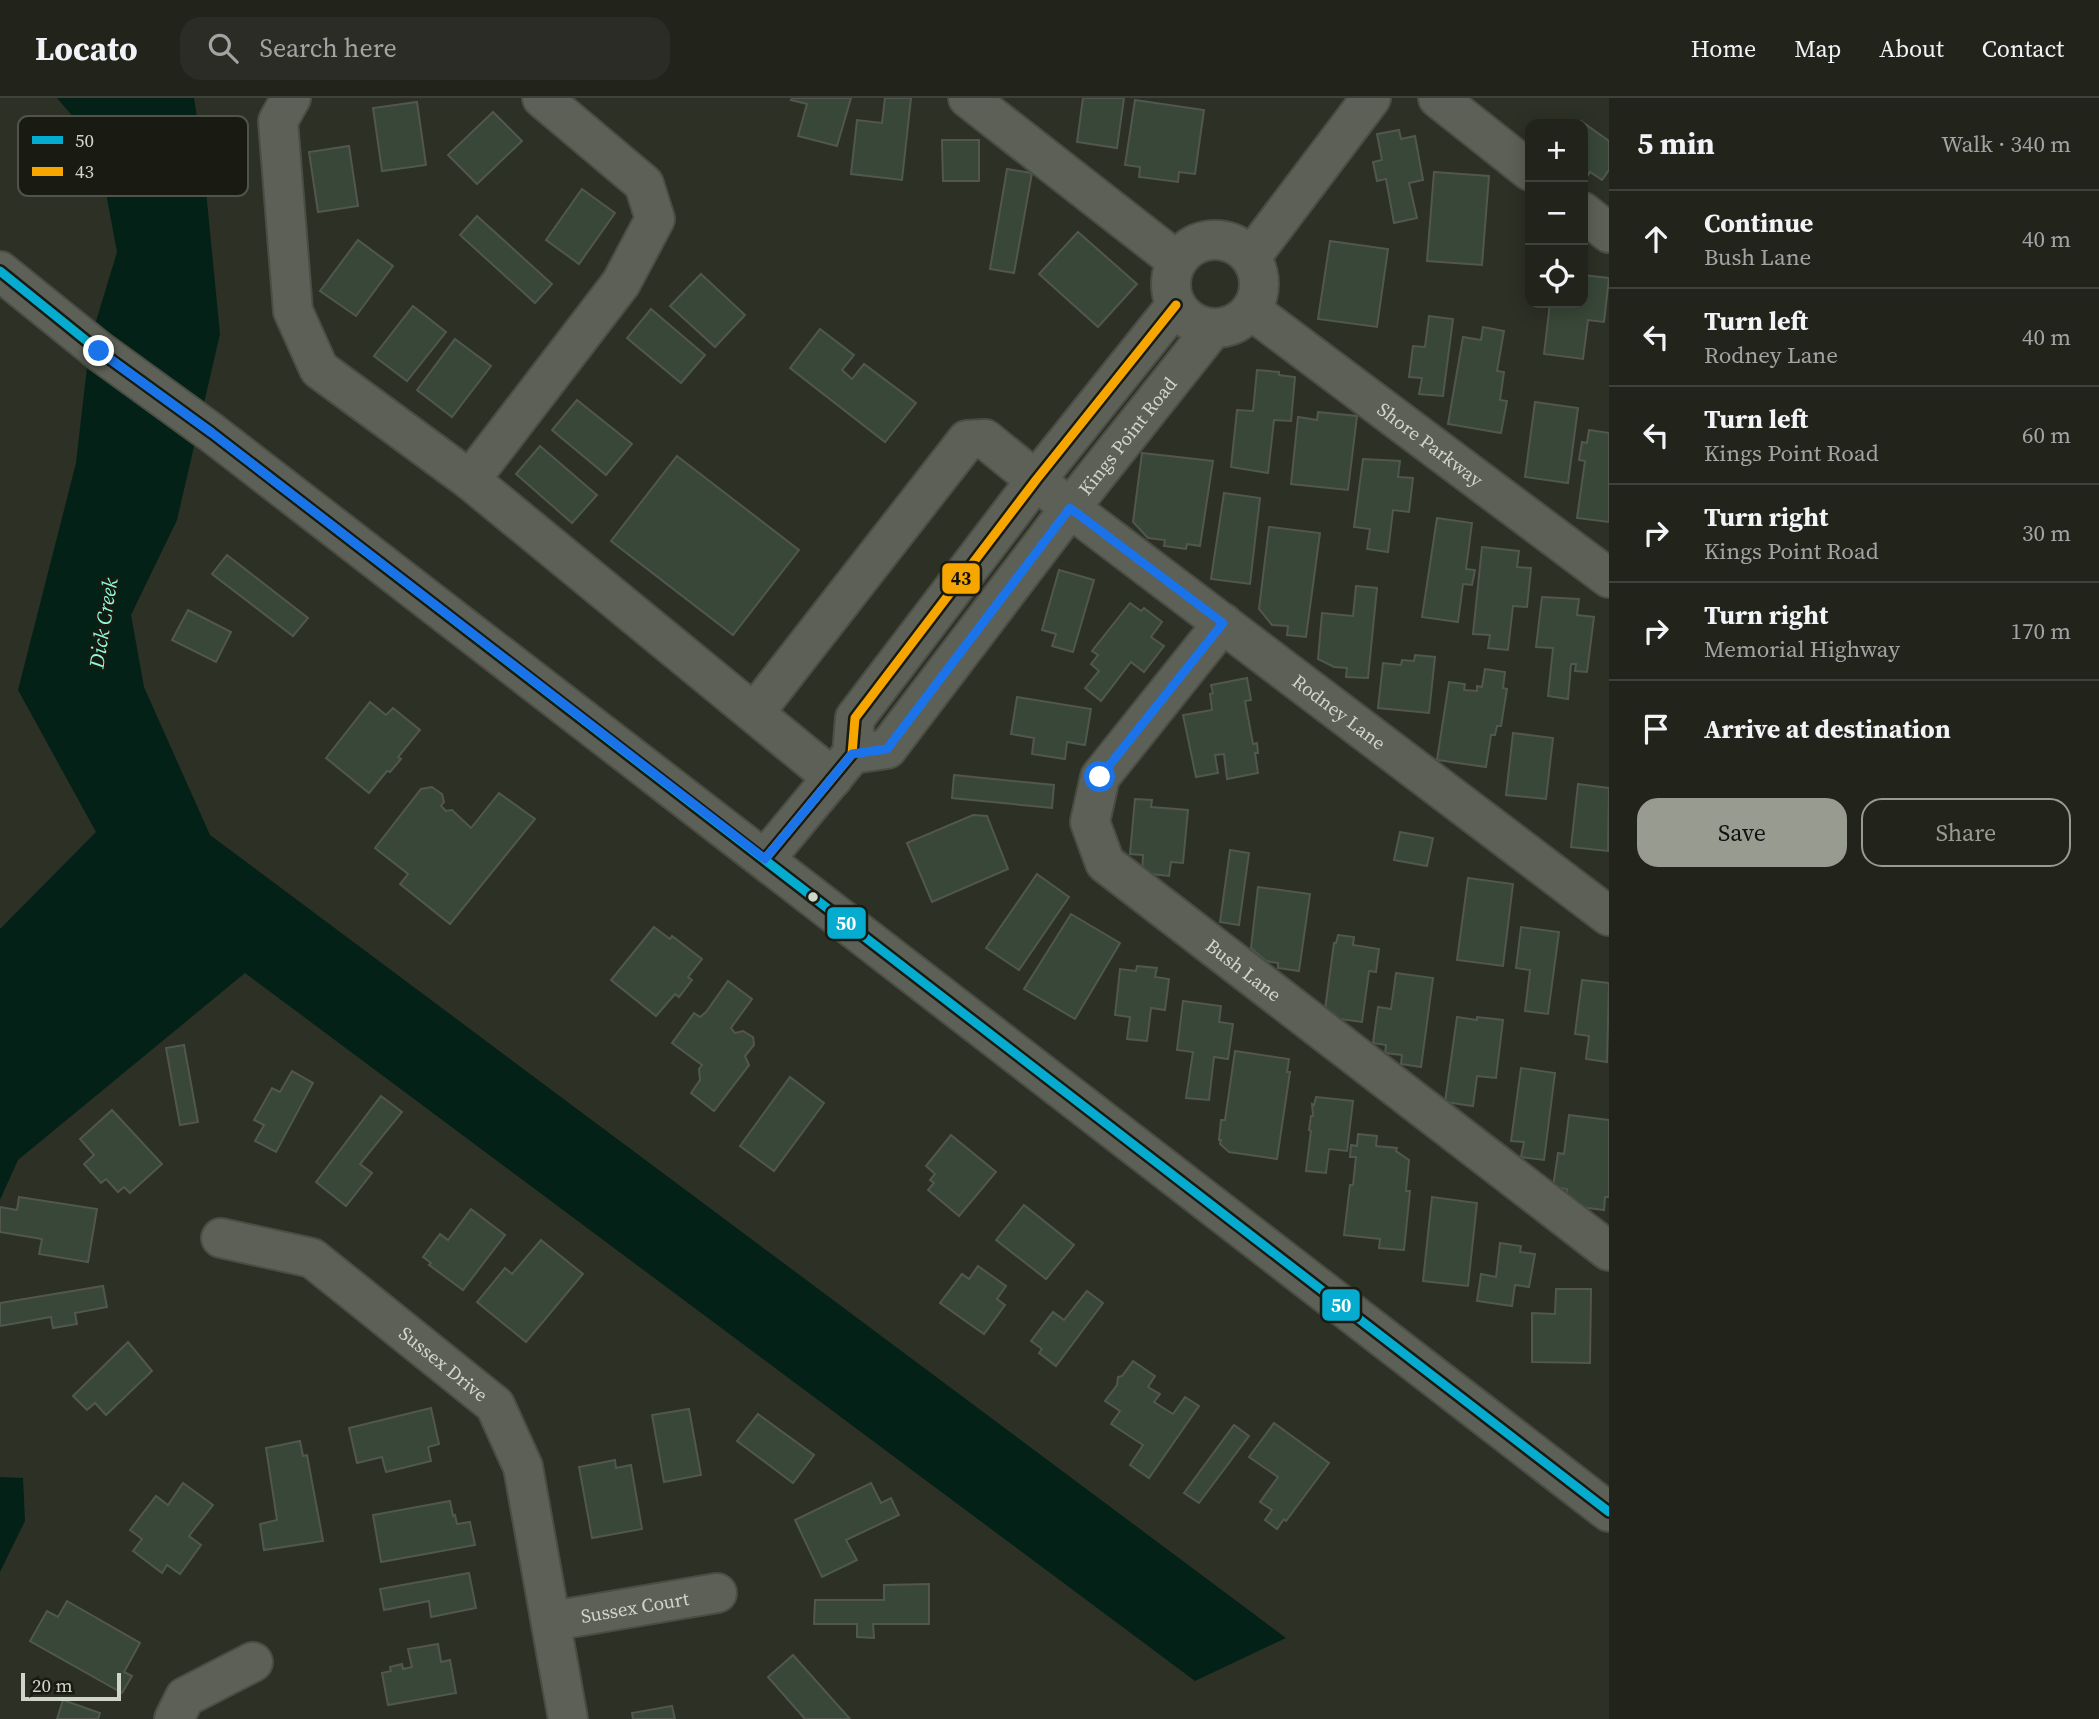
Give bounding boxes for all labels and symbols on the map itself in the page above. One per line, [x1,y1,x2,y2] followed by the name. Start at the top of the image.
[18,116,248,196] legend
[75,127,94,153] text: 50
[75,158,94,184] text: 43
[83,335,114,366] route end
[1072,371,1182,501] street label: Kings Point Road
[1372,396,1489,493] street label: Shore Parkway
[941,562,981,595] line badge: 43
[951,565,971,591] text: 43
[81,576,124,671] water label: Dick Creek
[1287,668,1391,756] street label: Rodney Lane
[1084,761,1115,792] route start
[806,890,820,904] unlabelled marker
[826,906,867,940] line badge: 50
[836,910,856,936] text: 50
[1201,932,1287,1007] street label: Bush Lane
[1321,1288,1361,1322] line badge: 50
[1331,1292,1351,1318] text: 50
[394,1320,494,1407] street label: Sussex Drive
[579,1585,692,1629] street label: Sussex Court
[21,1670,121,1702] scale bar

